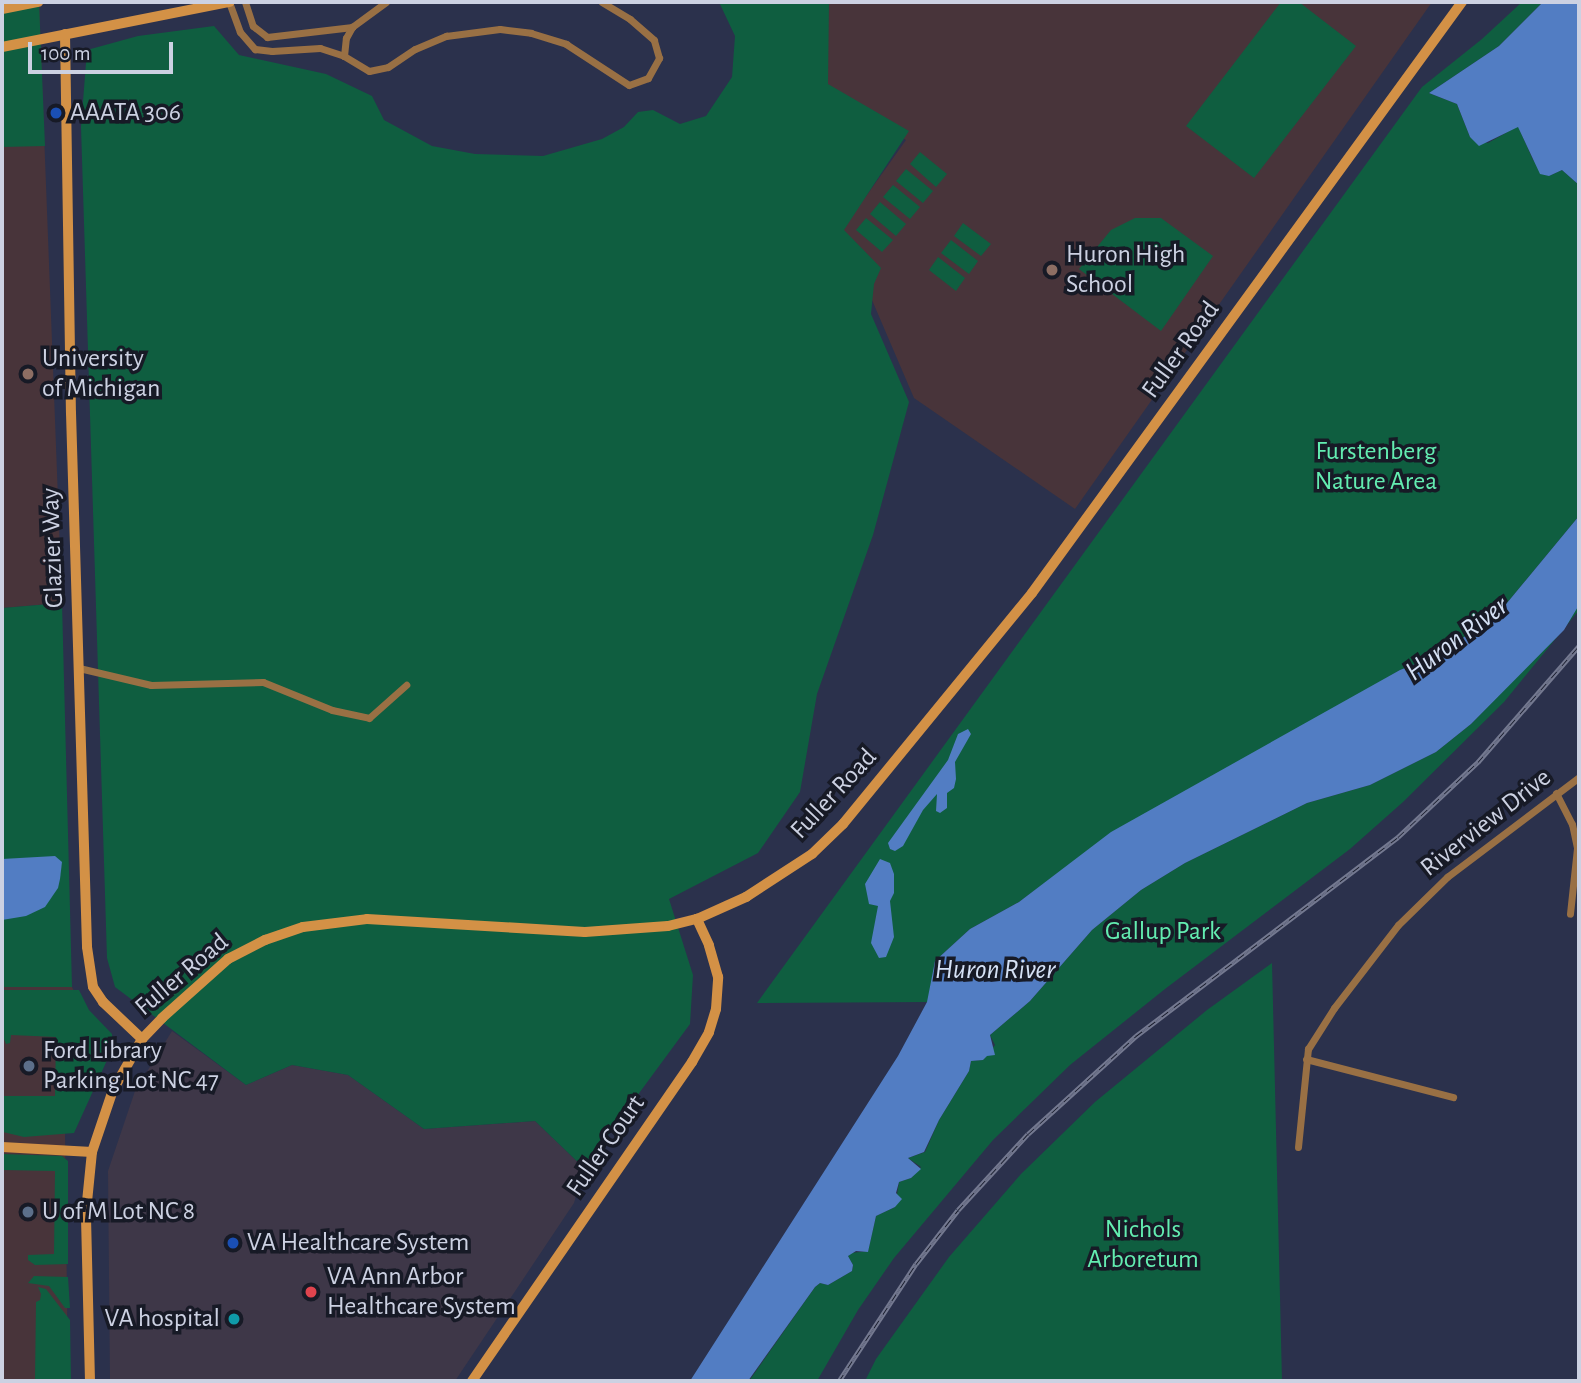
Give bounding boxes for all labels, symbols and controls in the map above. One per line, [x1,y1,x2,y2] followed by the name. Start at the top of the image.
[32,28,177,72] scale bar
[41,43,91,64] text: 100 m
[70,97,181,129] place label: AAATA 306
[48,105,64,121] marker: AAATA 306
[1066,239,1185,300] place label: Huron High School
[1044,262,1060,278] marker: Huron High School
[1135,295,1227,405] street label: Fuller Road
[42,343,161,404] place label: University of Michigan
[20,366,36,382] marker: University of Michigan
[1315,436,1437,498] park label: Furstenberg Nature Area
[35,487,71,609] street label: Glazier Way
[1399,589,1515,689] water label: Huron River
[784,742,884,846] street label: Fuller Road
[1414,762,1558,884] street label: Riverview Drive
[1105,916,1221,948] park label: Gallup Park
[129,927,235,1023] street label: Fuller Road
[935,953,1055,987] water label: Huron River
[43,1035,219,1096] place label: Ford Library Parking Lot NC 47
[21,1058,37,1074] marker: Ford Library Parking Lot NC 47
[560,1089,652,1203] street label: Fuller Court
[42,1196,195,1228] place label: U of M Lot NC 8
[20,1204,36,1220] marker: U of M Lot NC 8
[1087,1214,1199,1276] park label: Nichols Arboretum
[247,1227,469,1259] place label: VA Healthcare System
[225,1235,241,1251] marker: VA Healthcare System
[327,1261,516,1322] place label: VA Ann Arbor Healthcare System
[301,1282,321,1302] marker: VA Ann Arbor Healthcare System
[104,1303,220,1335] place label: VA hospital
[226,1311,242,1327] marker: VA hospital

